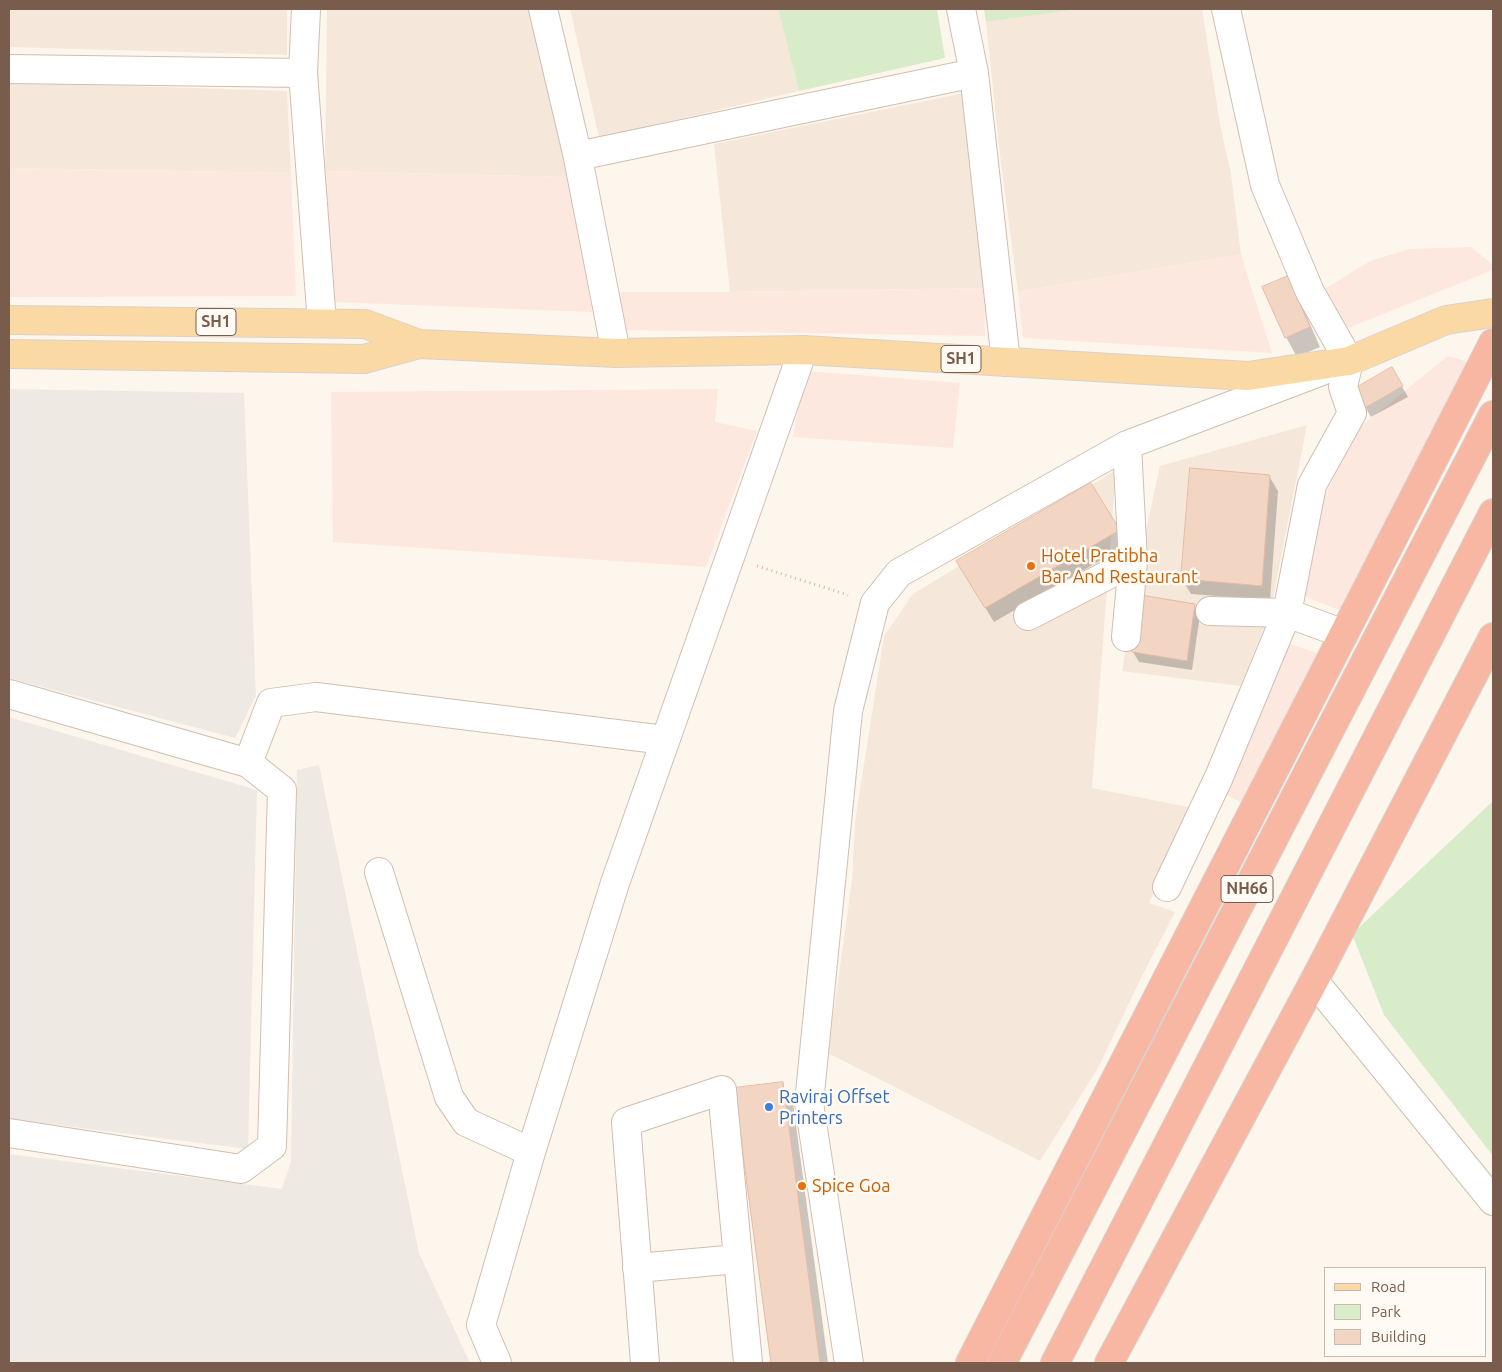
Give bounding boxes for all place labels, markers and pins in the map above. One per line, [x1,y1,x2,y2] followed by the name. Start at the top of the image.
[1041,545,1198,588] place label: Hotel Pratibha Bar And Restaurant
[1025,560,1037,572] marker: Hotel Pratibha Bar And Restaurant
[779,1086,890,1128] place label: Raviraj Offset Printers
[763,1101,775,1113] marker: Raviraj Offset Printers
[812,1175,890,1197] place label: Spice Goa
[796,1180,808,1192] marker: Spice Goa

